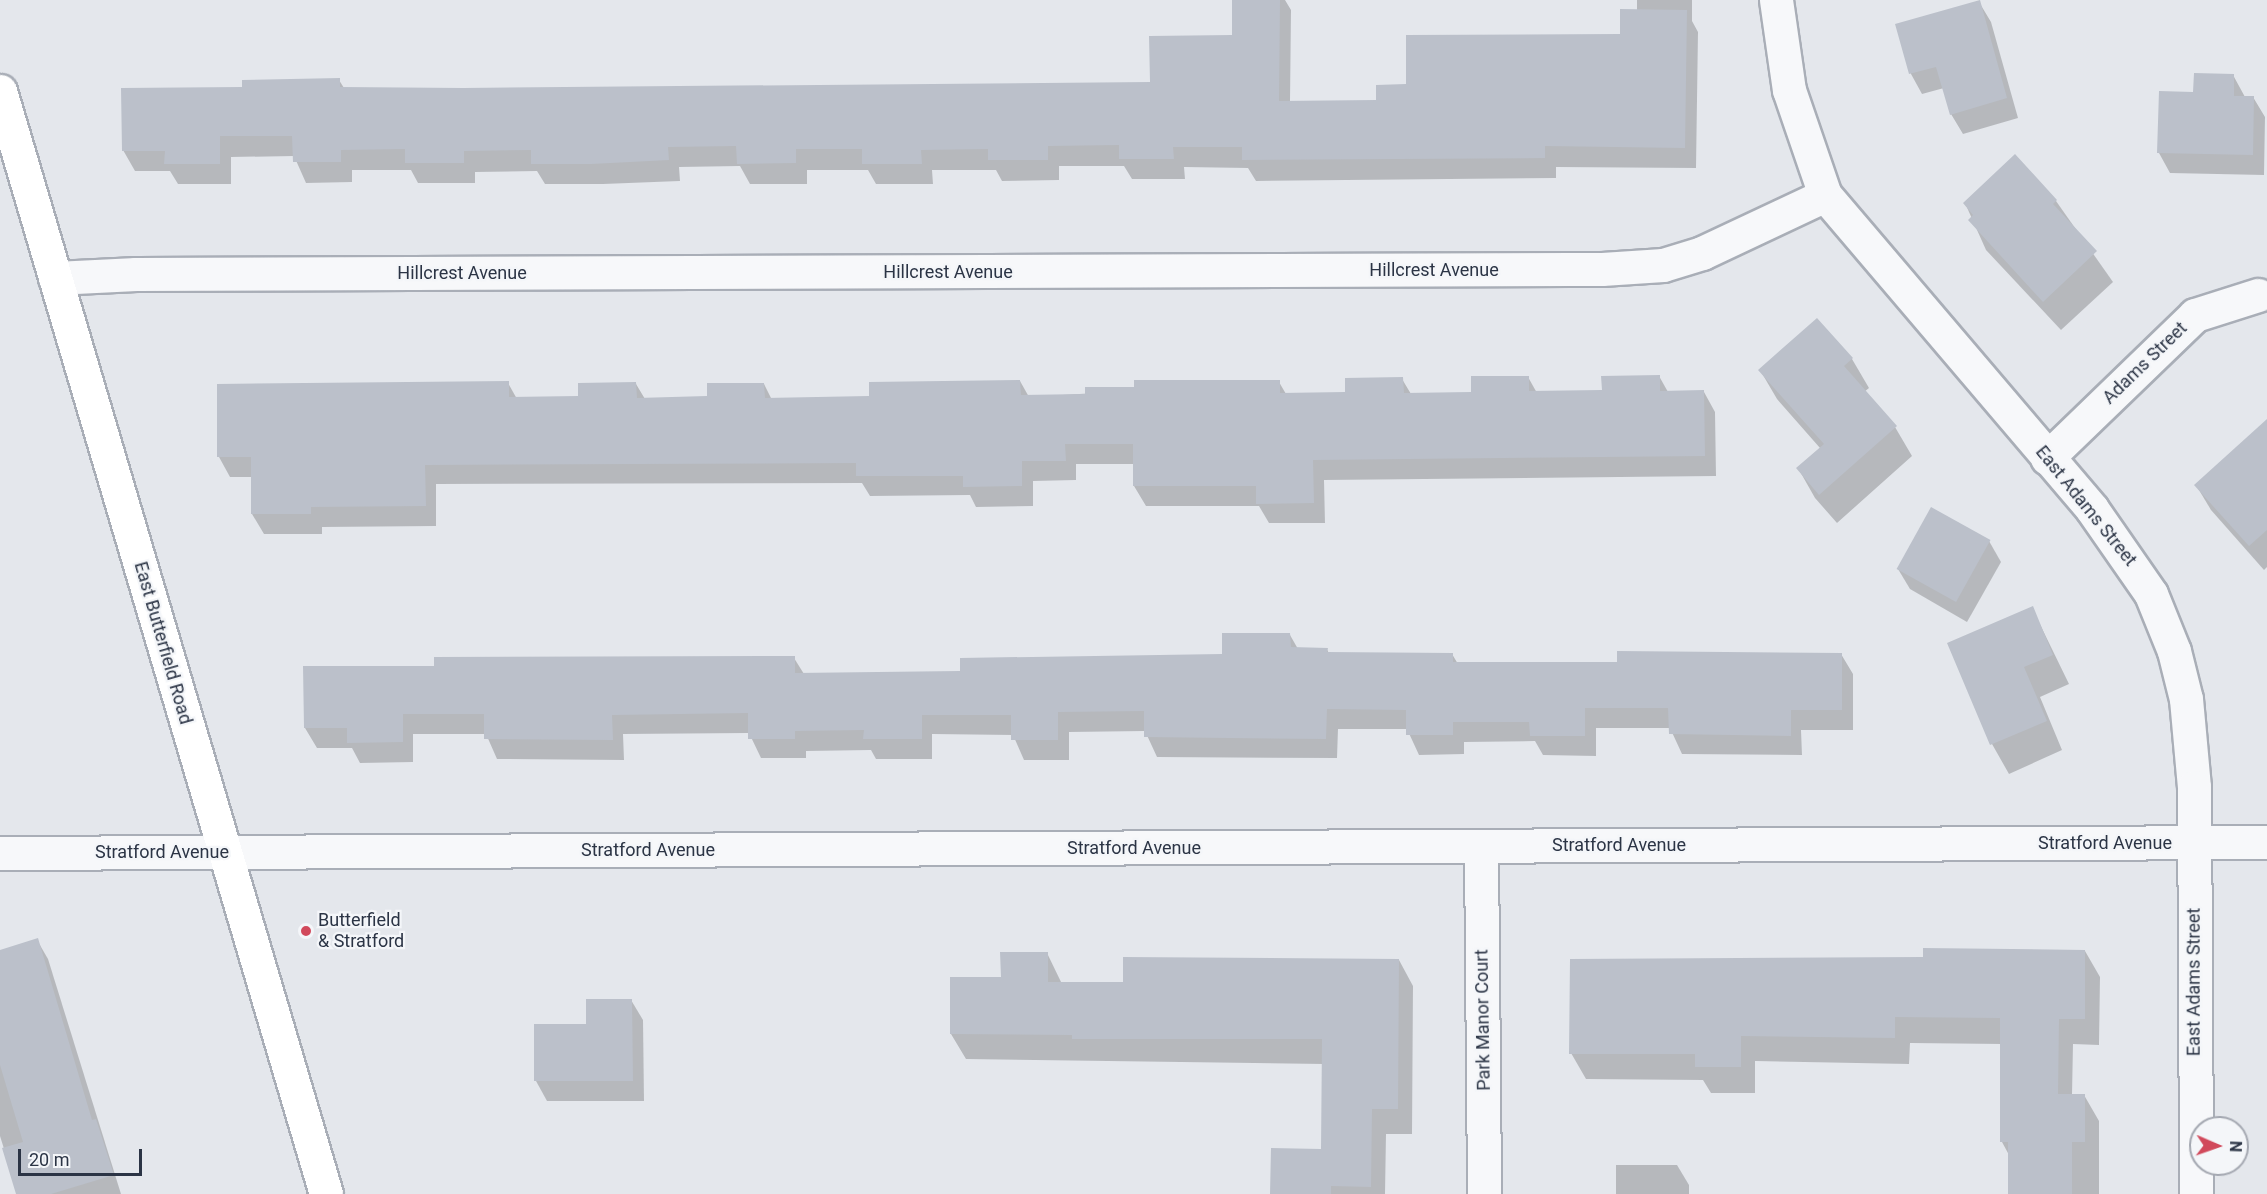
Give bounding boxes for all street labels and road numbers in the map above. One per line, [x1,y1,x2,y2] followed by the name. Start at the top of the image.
[1369,259,1499,281] street label: Hillcrest Avenue
[883,261,1013,283] street label: Hillcrest Avenue
[397,262,527,284] street label: Hillcrest Avenue
[2098,317,2192,409] street label: Adams Street
[2031,442,2141,570] street label: East Adams Street
[129,559,197,727] street label: East Butterfield Road
[2038,832,2172,854] street label: Stratford Avenue
[1552,834,1686,856] street label: Stratford Avenue
[1067,837,1201,859] street label: Stratford Avenue
[581,839,715,861] street label: Stratford Avenue
[95,841,229,863] street label: Stratford Avenue
[2183,908,2205,1056] street label: East Adams Street
[1471,949,1495,1091] street label: Park Manor Court

